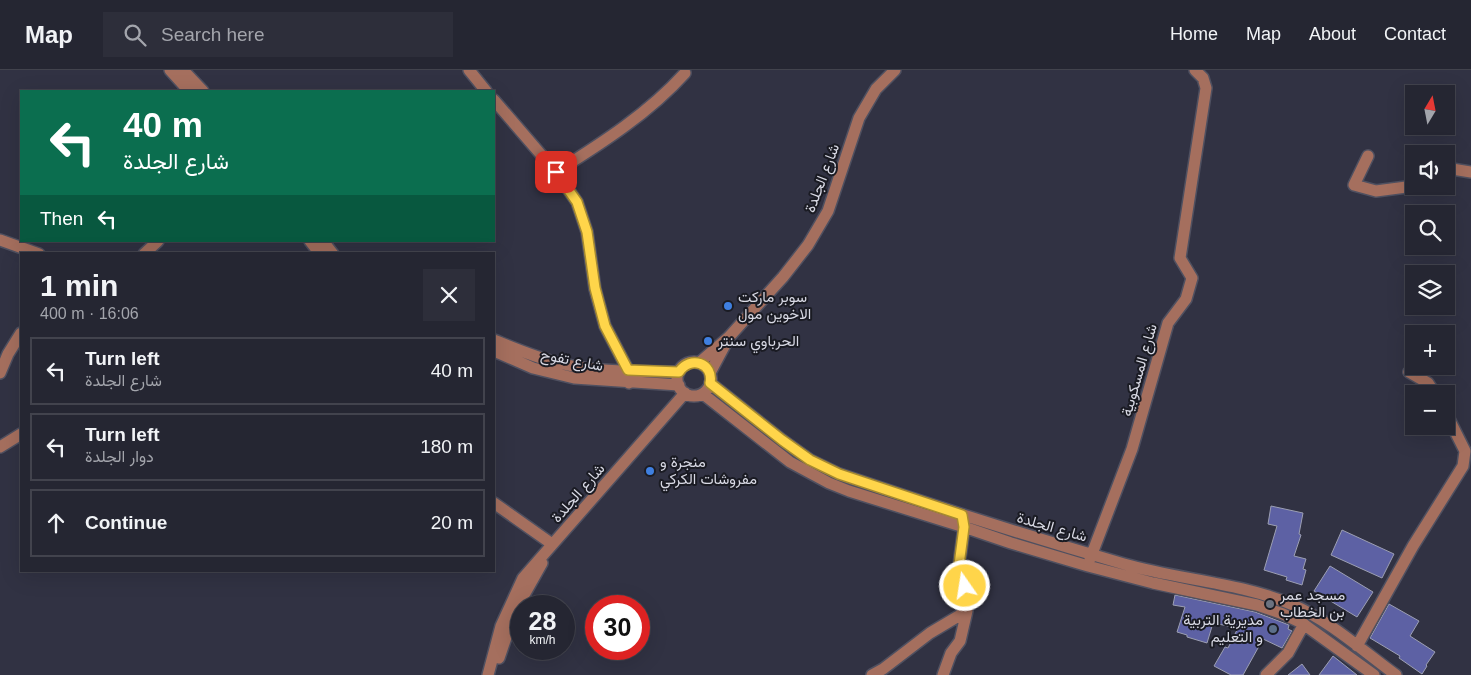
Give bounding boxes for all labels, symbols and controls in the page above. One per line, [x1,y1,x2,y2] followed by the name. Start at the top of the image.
[103,12,453,57] search box
[25,21,73,48] text: Map
[121,21,149,49] icon: search
[161,24,265,45] text: Search here
[1170,24,1218,44] text: Home
[1246,24,1281,44] text: Map
[1309,24,1356,44] text: About
[1384,24,1446,44] text: Contact
[1405,85,1455,135] north arrow
[1405,85,1455,435] map controls
[123,105,203,144] text: 40 m
[40,110,105,175] icon: left
[801,141,845,216] street label: شارع الجلدة
[1405,145,1455,195] button: sound
[123,149,229,174] text: شارع الجلدة
[535,151,577,193] pin
[542,158,570,186] icon: arrive
[93,205,121,233] icon: left
[1405,205,1455,255] button: search
[40,208,83,229] text: Then
[1405,265,1455,315] button: layers
[40,269,118,302] text: 1 min
[423,269,475,321] button: close
[738,288,811,324] place label: سوبر ماركت الاخوين مول
[722,300,734,312] marker: سوبر ماركت الاخوين مول
[40,305,139,322] text: 400 m · 16:06
[1117,322,1163,419] street label: شارع المسكوبية
[1405,325,1455,375] button: +
[717,332,799,354] place label: الحرباوي سنتر
[702,335,714,347] marker: الحرباوي سنتر
[539,345,605,377] street label: شارع تفوح
[85,348,160,369] text: Turn left
[42,357,70,385] icon: left
[431,360,473,381] text: 40 m
[85,372,162,389] text: شارع الجلدة
[1405,385,1455,435] button: −
[85,424,160,445] text: Turn left
[42,433,70,461] icon: left
[420,436,473,457] text: 180 m
[85,448,154,465] text: دوار الجلدة
[660,453,757,492] place label: منجرة و مفروشات الكركي
[548,460,610,527] street label: شارع الجلدة
[644,465,656,477] marker: منجرة و مفروشات الكركي
[1014,508,1089,548] street label: شارع الجلدة
[42,509,70,537] icon: ahead
[85,512,167,533] text: Continue
[431,512,473,533] text: 20 m
[938,559,990,611] position arrow
[1279,586,1345,622] place label: مسجد عمر بن الخطاب
[585,595,650,660] speed limit sign: 30
[1264,598,1276,610] marker: مسجد عمر بن الخطاب
[529,607,556,635] text: 28
[1183,611,1263,647] place label: مديرية التربية و التعليم
[1267,623,1279,635] marker: مديرية التربية و التعليم
[529,633,556,647] text: km/h

